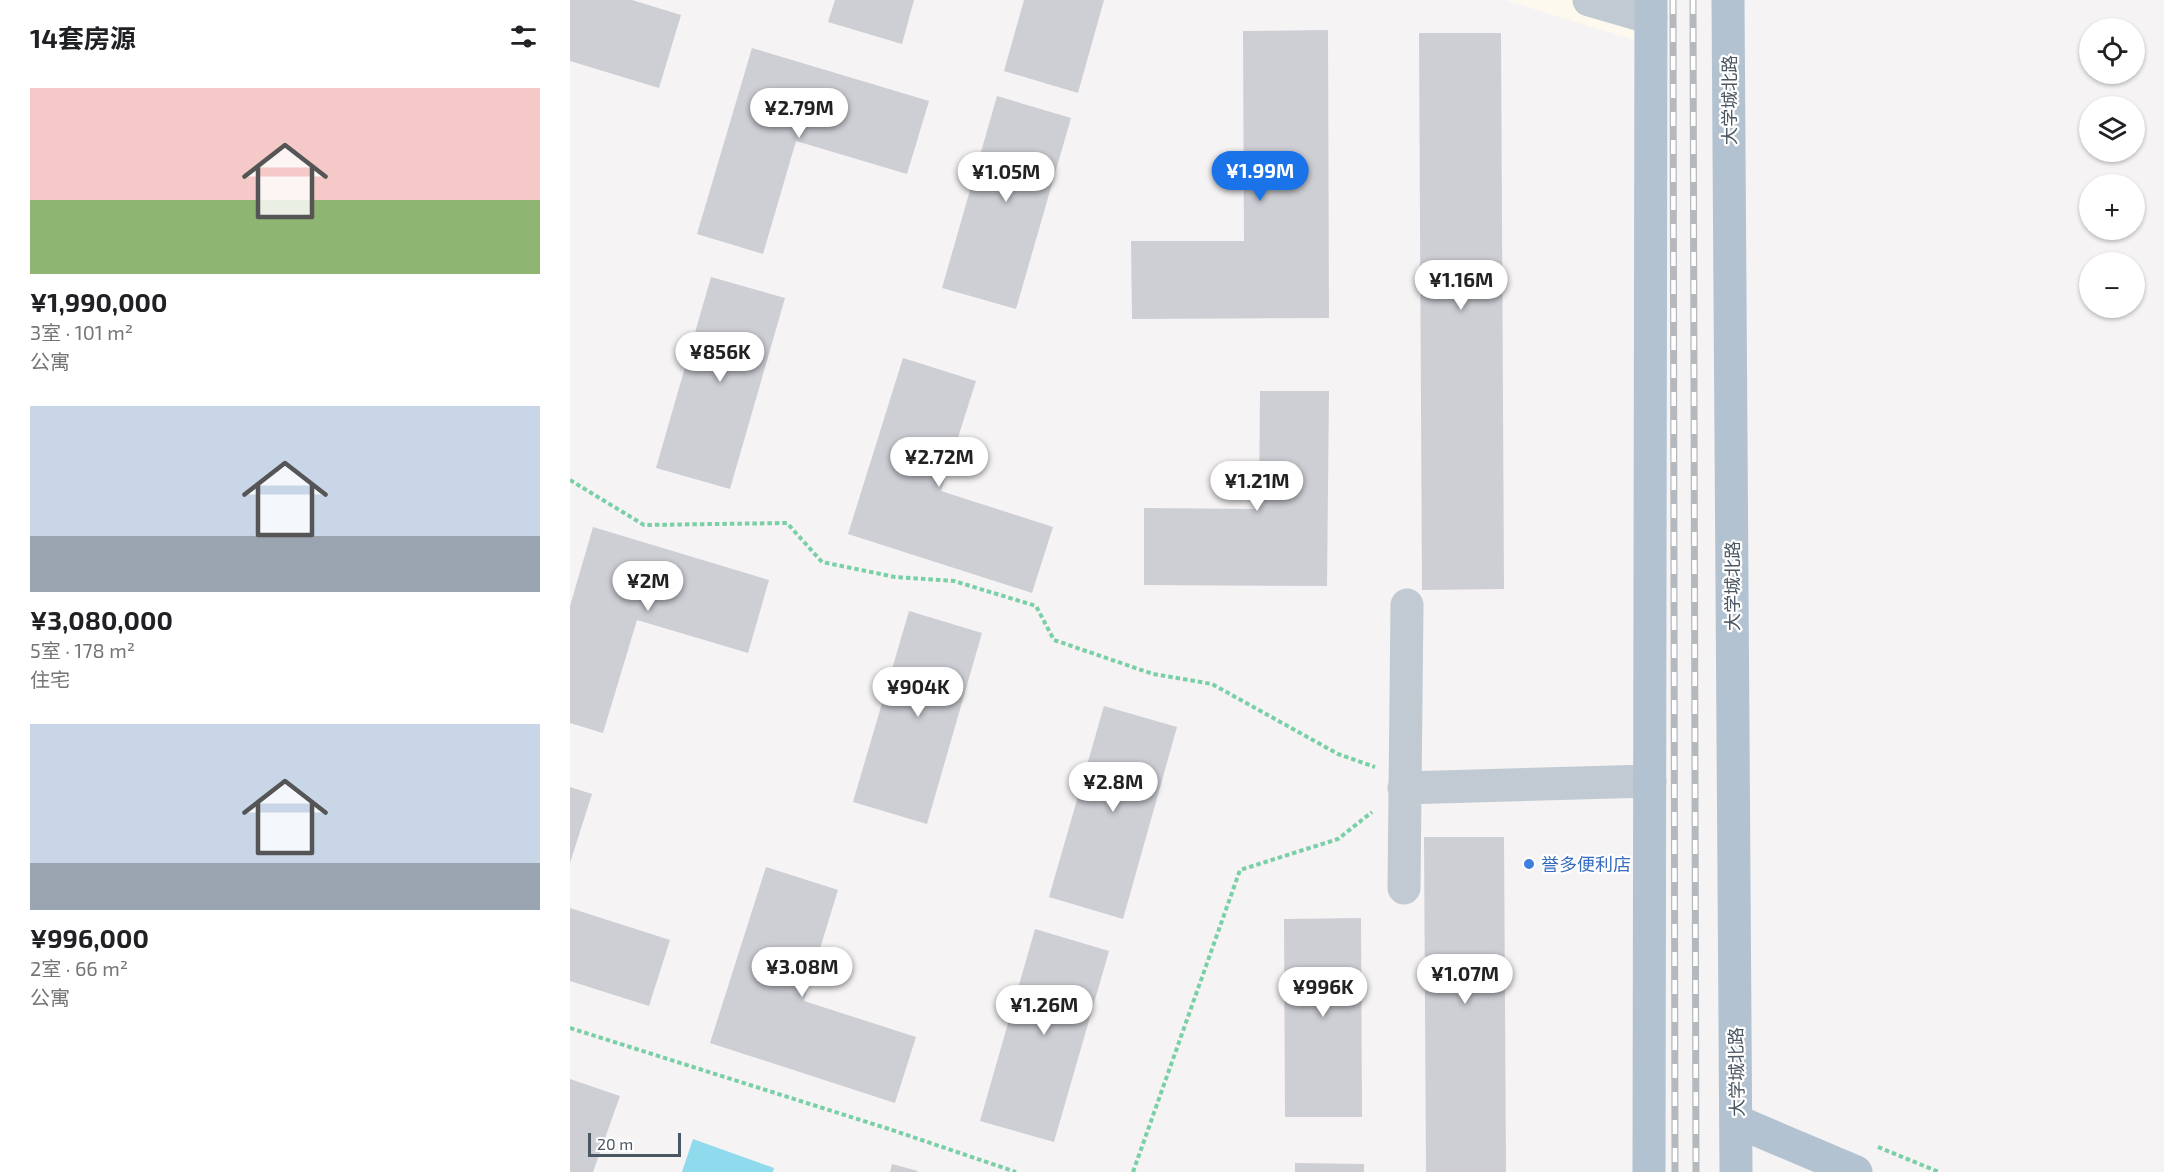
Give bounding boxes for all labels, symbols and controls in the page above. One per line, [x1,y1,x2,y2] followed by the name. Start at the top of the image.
[2079,18,2145,318] map controls
[2079,18,2145,84] button: locate
[507,20,540,53] icon: filters
[30,22,136,53] text: 14套房源
[1718,55,1740,145] street label: 大学城北路
[750,88,848,139] pin: ¥2.79M
[764,95,834,119] text: ¥2.79M
[2079,96,2145,162] button: layers
[231,127,339,235] icon: home
[1211,151,1309,202] pin: ¥1.99M
[957,152,1055,203] pin: ¥1.05M
[1226,158,1294,182] text: ¥1.99M
[972,159,1040,183] text: ¥1.05M
[2079,174,2145,240] button: +
[2079,252,2145,318] button: −
[1412,260,1510,311] pin: ¥1.16M
[1429,267,1493,291] text: ¥1.16M
[30,286,167,317] text: ¥1,990,000
[30,320,133,344] text: 3室 · 101 m²
[678,332,762,383] pin: ¥856K
[689,339,751,363] text: ¥856K
[30,349,70,373] text: 公寓
[890,437,988,488] pin: ¥2.72M
[904,444,974,468] text: ¥2.72M
[231,445,339,553] icon: home
[1208,461,1306,512] pin: ¥1.21M
[1224,468,1290,492] text: ¥1.21M
[1721,541,1743,631] street label: 大学城北路
[619,561,677,612] pin: ¥2M
[626,568,670,592] text: ¥2M
[30,604,173,635] text: ¥3,080,000
[30,638,135,662] text: 5室 · 178 m²
[30,667,70,691] text: 住宅
[876,667,960,718] pin: ¥904K
[886,674,950,698] text: ¥904K
[1071,762,1155,813] pin: ¥2.8M
[231,763,339,871] icon: home
[1083,769,1143,793] text: ¥2.8M
[1541,853,1631,875] place label: 誉多便利店
[1522,857,1536,871] marker: 誉多便利店
[30,922,149,953] text: ¥996,000
[753,947,851,998] pin: ¥3.08M
[766,954,838,978] text: ¥3.08M
[1416,954,1514,1005] pin: ¥1.07M
[30,956,128,980] text: 2室 · 66 m²
[1431,961,1499,985] text: ¥1.07M
[1281,967,1365,1018] pin: ¥996K
[1292,974,1354,998] text: ¥996K
[30,985,70,1009] text: 公寓
[995,985,1093,1036] pin: ¥1.26M
[1010,992,1078,1016] text: ¥1.26M
[1724,1027,1748,1117] street label: 大学城北路
[588,1130,681,1158] scale bar
[597,1134,633,1153] text: 20 m

